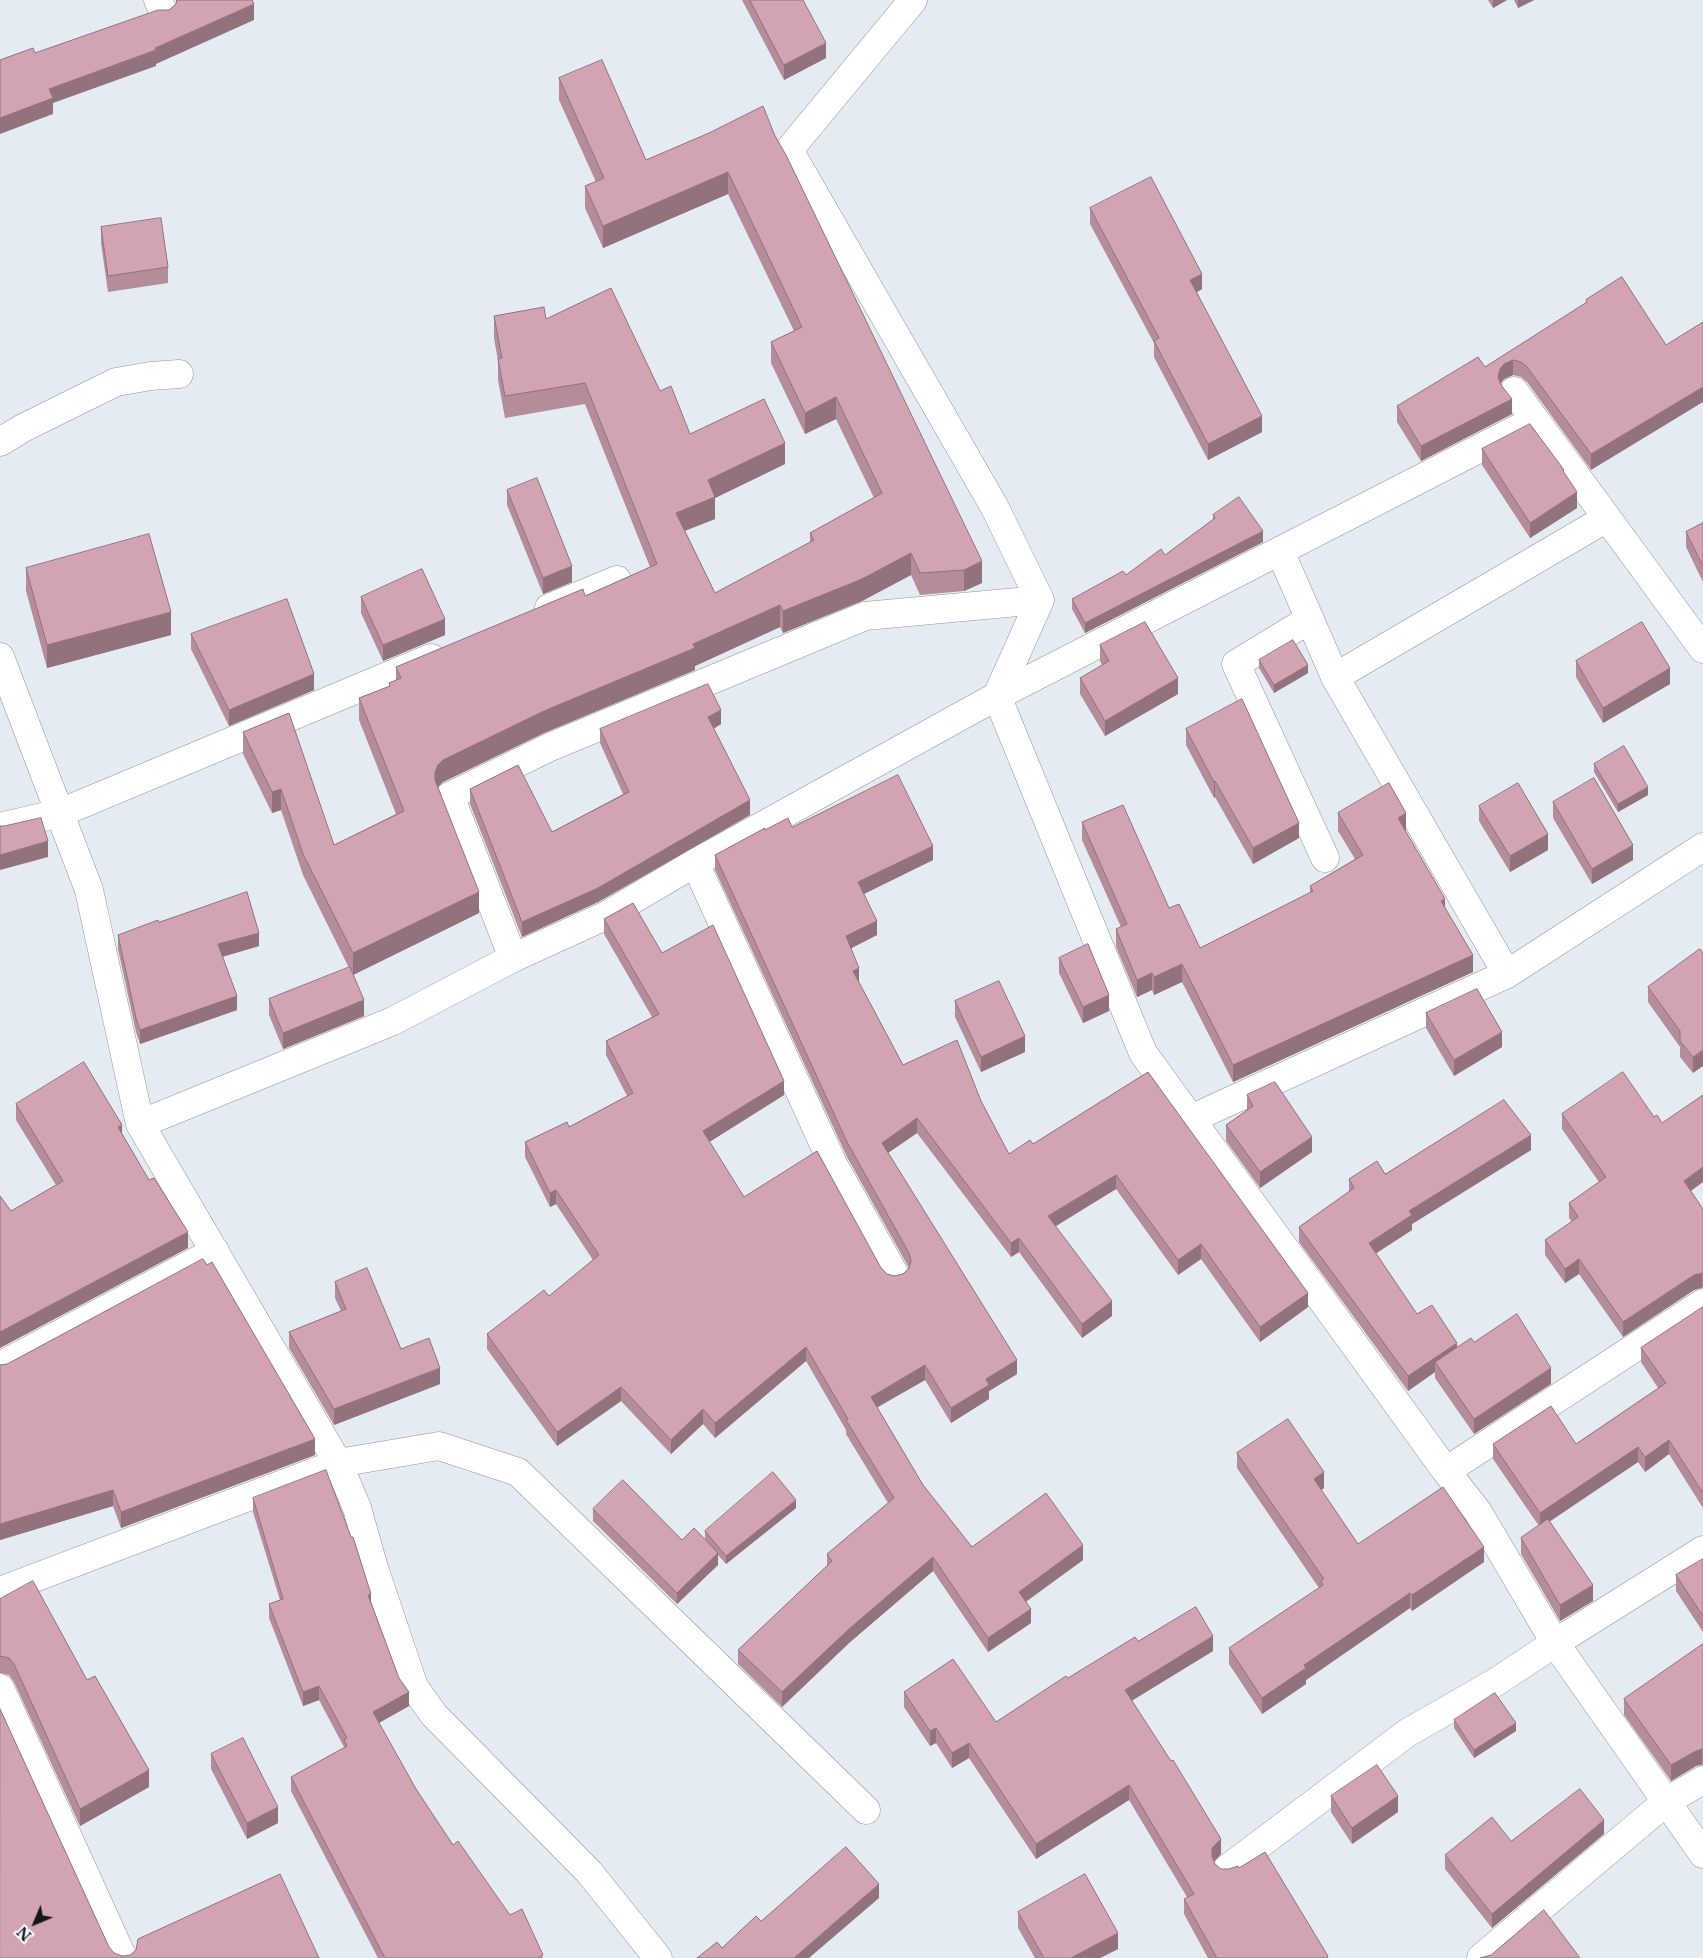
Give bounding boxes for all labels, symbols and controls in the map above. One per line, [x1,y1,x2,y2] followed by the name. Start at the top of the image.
[10,1898,60,1948] north arrow
[13,1923,35,1945] text: N

